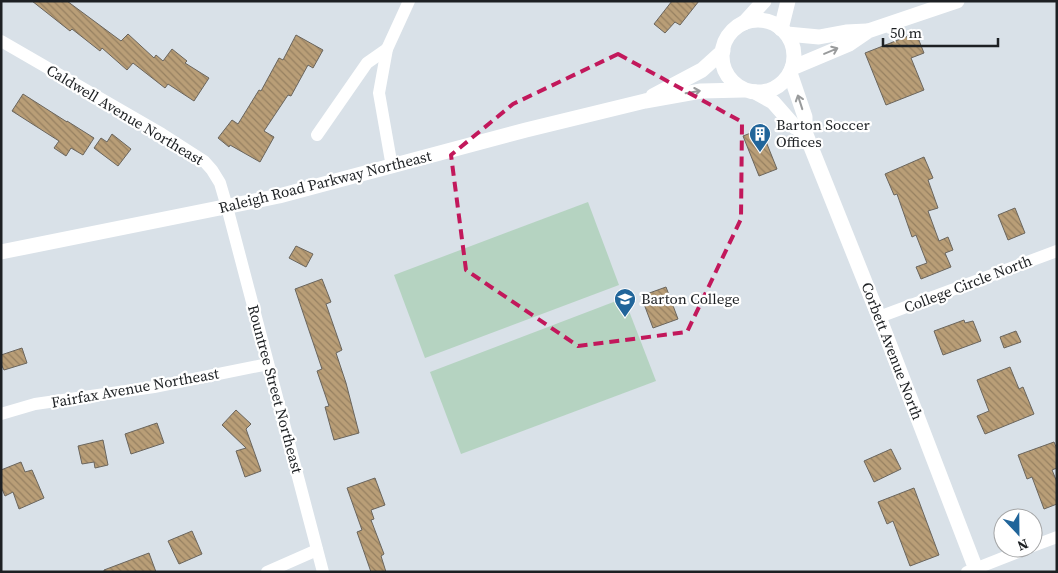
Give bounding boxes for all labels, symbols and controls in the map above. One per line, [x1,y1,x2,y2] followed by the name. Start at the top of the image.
[883,15,998,47] scale bar
[890,22,922,43] text: 50 m
[823,46,838,56] one-way arrow
[43,59,208,170] street label: Caldwell Avenue Northeast
[685,87,701,97] one-way arrow
[795,95,804,110] one-way arrow
[776,114,871,152] place label: Barton Soccer Offices
[748,122,772,153] building icon: Barton Soccer Offices
[216,145,433,218] street label: Raleigh Road Parkway Northeast
[901,249,1035,318] street label: College Circle North
[857,279,928,423] street label: Corbett Avenue North
[613,287,637,318] school or university icon: Barton College
[641,288,740,309] place label: Barton College
[243,302,308,476] street label: Rountree Street Northeast
[50,362,220,413] street label: Fairfax Avenue Northeast
[993,508,1043,558] north arrow
[1014,534,1031,556] text: N

